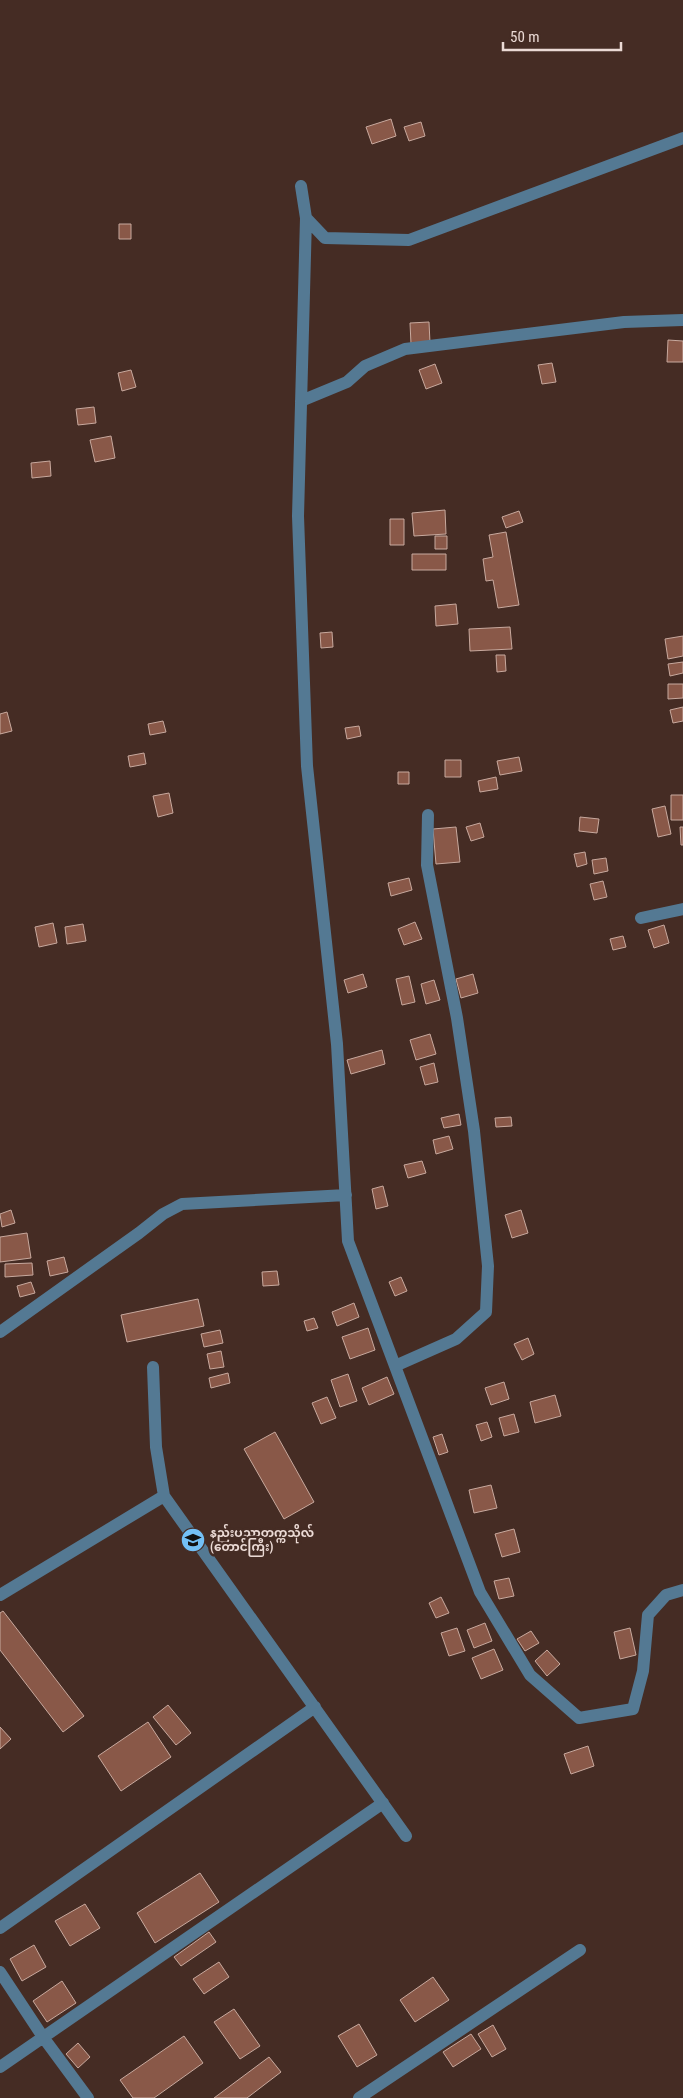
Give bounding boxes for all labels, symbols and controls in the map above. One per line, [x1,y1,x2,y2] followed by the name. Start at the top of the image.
[503,20,620,52] scale bar
[510,28,540,46] text: 50 m
[210,1523,314,1557] place label: နည်းပညာတက္ကသိုလ် (တောင်ကြီး)
[180,1527,206,1553] school or university icon: နည်းပညာတက္ကသိုလ် (တောင်ကြီး)

